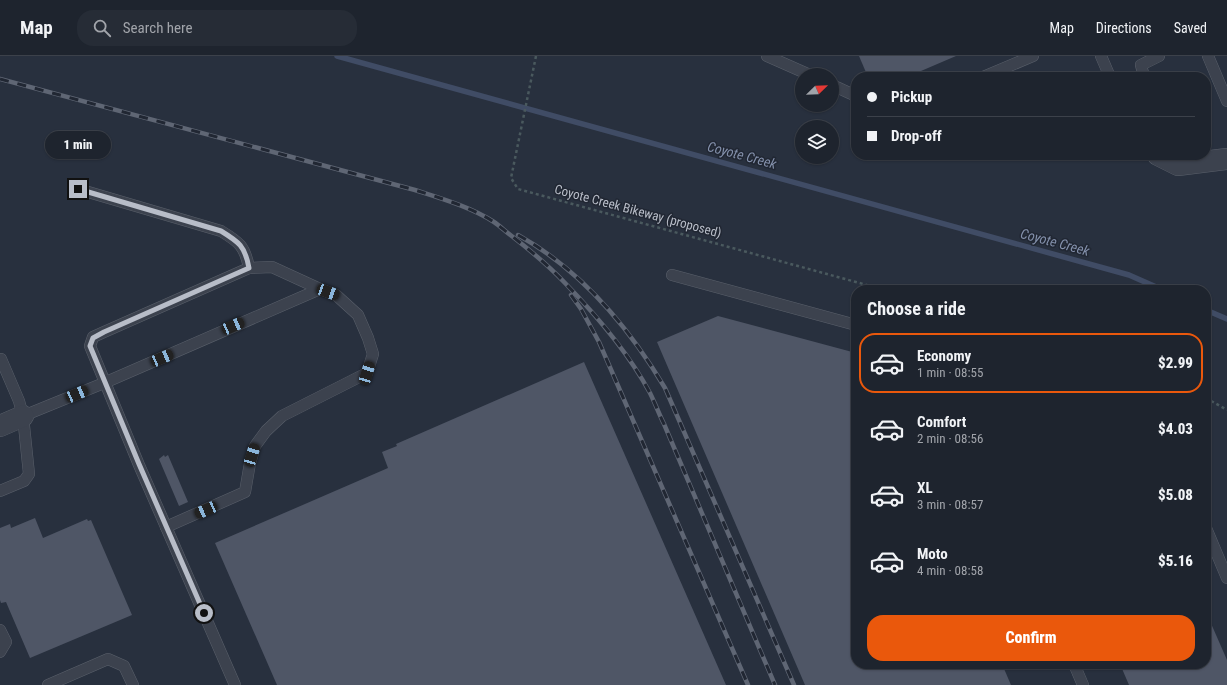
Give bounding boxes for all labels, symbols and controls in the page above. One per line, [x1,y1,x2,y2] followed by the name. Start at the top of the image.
[77,10,357,46] search box
[20,16,53,39] text: Map
[91,17,113,39] icon: search
[123,19,193,37] text: Search here
[1050,20,1074,36] text: Map
[1096,20,1152,36] text: Directions
[1174,20,1207,36] text: Saved
[795,68,839,112] north arrow
[795,68,839,164] map controls
[891,88,932,106] text: Pickup
[795,120,839,164] button: layers
[891,127,942,145] text: Drop-off
[45,131,111,159] callout: 1 min
[64,137,92,152] text: 1 min
[706,138,779,172] water label: Coyote Creek
[69,180,87,198] route end
[553,181,723,241] street label: Coyote Creek Bikeway (proposed)
[1019,225,1092,259] water label: Coyote Creek
[315,282,341,302] car
[867,298,966,319] text: Choose a ride
[220,316,246,336] car
[869,345,905,381] icon: car
[917,347,971,365] text: Economy
[149,348,175,368] car
[1158,354,1193,372] text: $2.99
[358,360,376,386] car
[917,365,983,380] text: 1 min · 08:55
[64,384,90,404] car
[869,411,905,447] icon: car
[917,413,966,431] text: Comfort
[1158,420,1193,438] text: $4.03
[917,431,983,446] text: 2 min · 08:56
[243,442,261,468] car
[869,477,905,513] icon: car
[917,479,933,497] text: XL
[1158,486,1193,504] text: $5.08
[917,497,983,512] text: 3 min · 08:57
[193,500,219,520] car
[869,543,905,579] icon: car
[917,545,948,563] text: Moto
[1158,552,1193,570] text: $5.16
[917,563,983,578] text: 4 min · 08:58
[195,604,213,622] route start
[867,615,1195,661] button: Confirm

